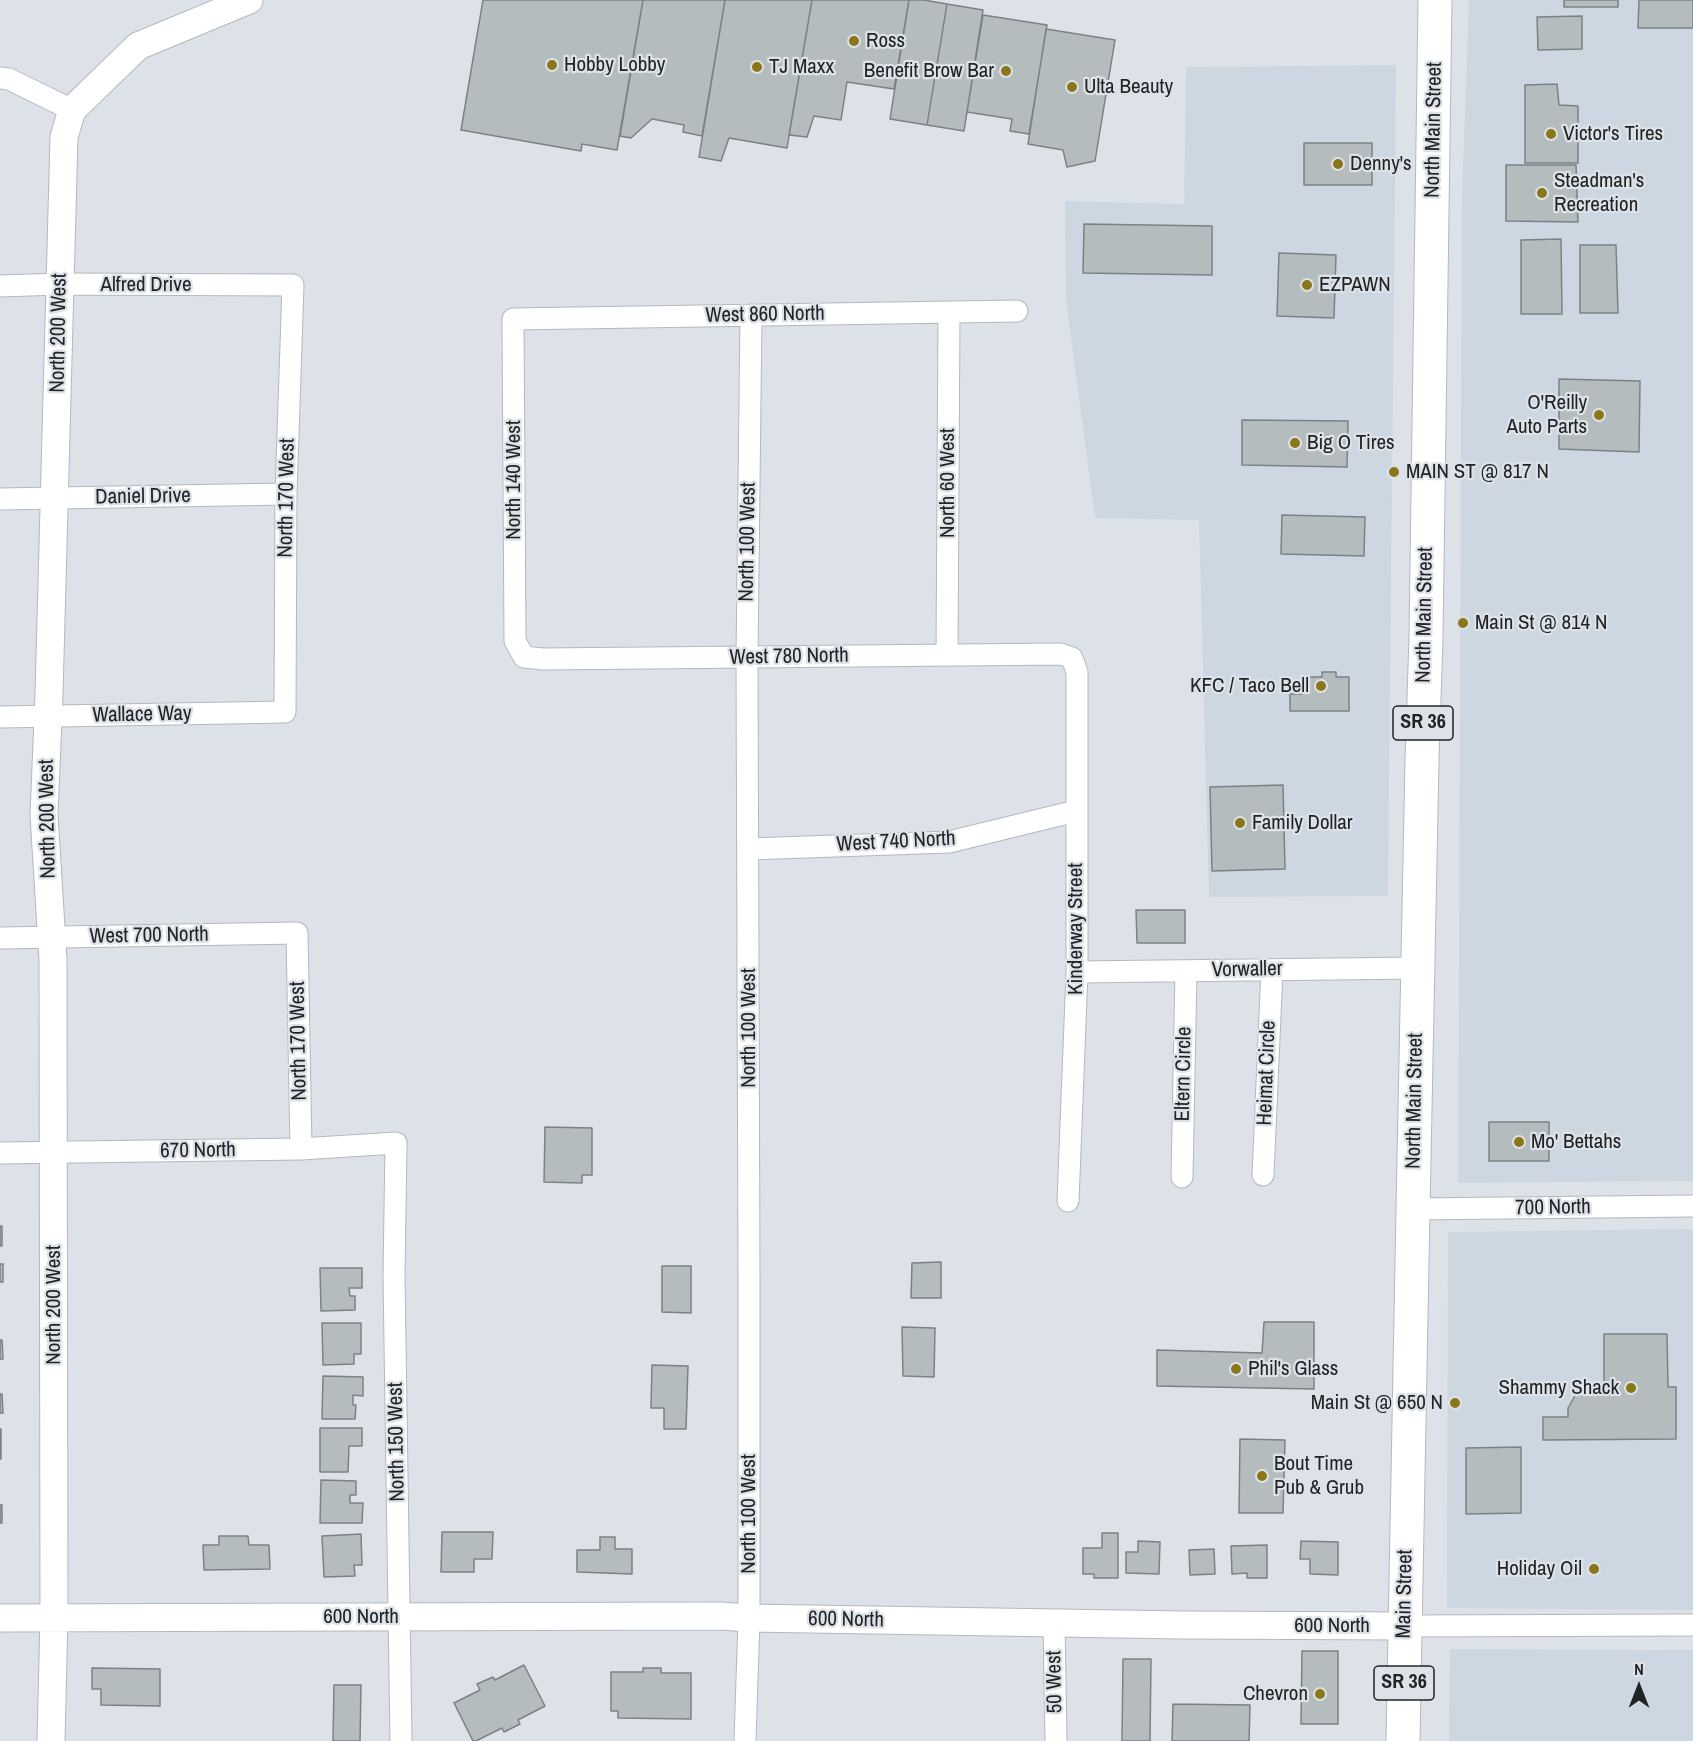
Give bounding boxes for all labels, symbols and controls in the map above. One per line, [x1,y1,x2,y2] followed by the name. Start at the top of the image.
[866,28,905,54] place label: Ross
[847,34,861,48] marker: Ross
[564,52,665,78] place label: Hobby Lobby
[769,54,834,80] place label: TJ Maxx
[545,58,559,72] marker: Hobby Lobby
[864,58,994,84] place label: Benefit Brow Bar
[750,60,764,74] marker: TJ Maxx
[1420,62,1448,198] street label: North Main Street
[999,64,1013,78] marker: Benefit Brow Bar
[1084,74,1173,100] place label: Ulta Beauty
[1065,80,1079,94] marker: Ulta Beauty
[1563,121,1663,147] place label: Victor's Tires
[1544,127,1558,141] marker: Victor's Tires
[1350,151,1412,177] place label: Denny's
[1331,157,1345,171] marker: Denny's
[1554,168,1644,218] place label: Steadman's Recreation
[1535,186,1549,200] marker: Steadman's Recreation
[101,272,191,298] street label: Alfred Drive
[1319,272,1391,298] place label: EZPAWN
[45,273,73,393] street label: North 200 West
[1300,278,1314,292] marker: EZPAWN
[705,301,825,329] street label: West 860 North
[1507,390,1587,440] place label: O'Reilly Auto Parts
[1592,408,1606,422] marker: O'Reilly Auto Parts
[501,420,527,540] street label: North 140 West
[935,428,961,538] street label: North 60 West
[1307,430,1395,456] place label: Big O Tires
[1288,436,1302,450] marker: Big O Tires
[273,438,301,558] street label: North 170 West
[1406,459,1549,485] place label: MAIN ST @ 817 N
[1387,465,1401,479] marker: MAIN ST @ 817 N
[734,482,762,602] street label: North 100 West
[95,484,191,510] street label: Daniel Drive
[1411,547,1439,683] street label: North Main Street
[1475,610,1607,636] place label: Main St @ 814 N
[1456,616,1470,630] marker: Main St @ 814 N
[729,643,849,671] street label: West 780 North
[1190,673,1309,699] place label: KFC / Taco Bell
[1314,679,1328,693] marker: KFC / Taco Bell
[92,702,192,728] street label: Wallace Way
[1393,706,1453,740] road number: SR 36
[34,759,62,879] street label: North 200 West
[1252,810,1353,836] place label: Family Dollar
[1233,816,1247,830] marker: Family Dollar
[836,826,956,858] street label: West 740 North
[1063,863,1089,995] street label: Kinderway Street
[89,922,209,950] street label: West 700 North
[1211,957,1283,983] street label: Vorwaller
[736,968,762,1088] street label: North 100 West
[285,981,313,1101] street label: North 170 West
[1253,1020,1281,1126] street label: Heimat Circle
[1171,1026,1197,1122] street label: Eltern Circle
[1401,1033,1429,1169] street label: North Main Street
[1531,1129,1621,1155] place label: Mo' Bettahs
[1512,1135,1526,1149] marker: Mo' Bettahs
[160,1138,236,1164] street label: 670 North
[1515,1195,1591,1221] street label: 700 North
[41,1245,67,1365] street label: North 200 West
[1248,1356,1338,1382] place label: Phil's Glass
[1229,1362,1243,1376] marker: Phil's Glass
[1498,1375,1619,1401] place label: Shammy Shack
[1624,1381,1638,1395] marker: Shammy Shack
[383,1382,411,1502] street label: North 150 West
[1311,1390,1443,1416] place label: Main St @ 650 N
[1448,1396,1462,1410] marker: Main St @ 650 N
[1274,1451,1364,1501] place label: Bout Time Pub & Grub
[736,1454,762,1574] street label: North 100 West
[1255,1469,1269,1483] marker: Bout Time Pub & Grub
[1392,1549,1418,1639] street label: Main Street
[1497,1556,1582,1582] place label: Holiday Oil
[1587,1562,1601,1576] marker: Holiday Oil
[323,1604,399,1630] street label: 600 North
[808,1607,884,1633] street label: 600 North
[1294,1613,1370,1639] street label: 600 North
[1042,1650,1068,1714] street label: 50 West
[1609,1657,1669,1717] north arrow
[1634,1658,1644,1680] text: N
[1374,1666,1434,1700] road number: SR 36
[1243,1681,1308,1707] place label: Chevron
[1313,1687,1327,1701] marker: Chevron

